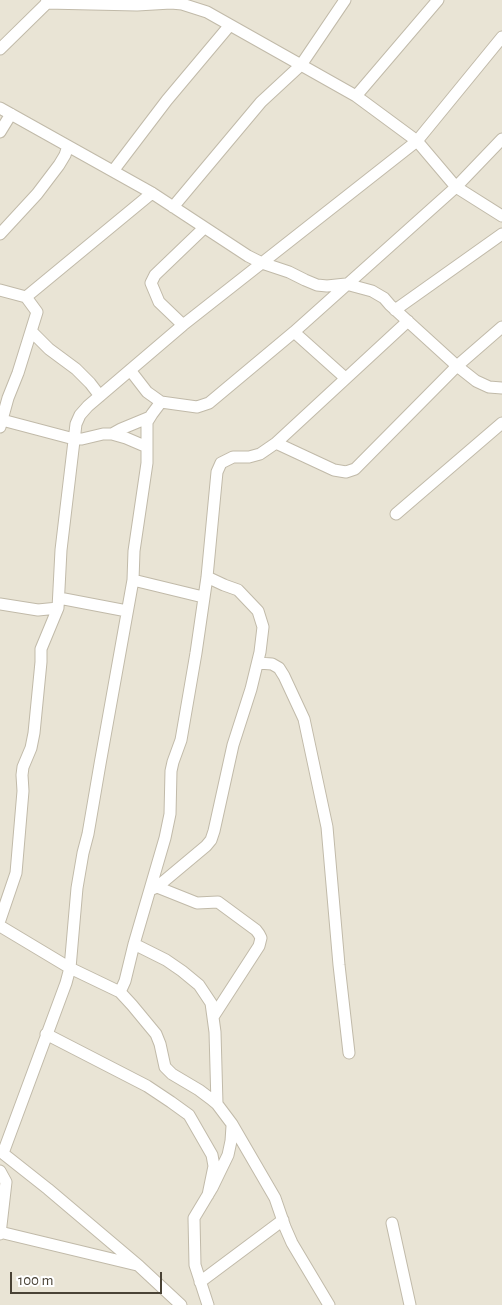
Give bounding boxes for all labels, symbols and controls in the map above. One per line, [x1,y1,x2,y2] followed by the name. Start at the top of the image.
[12,1262,165,1294] scale bar
[18,1273,53,1288] text: 100 m

